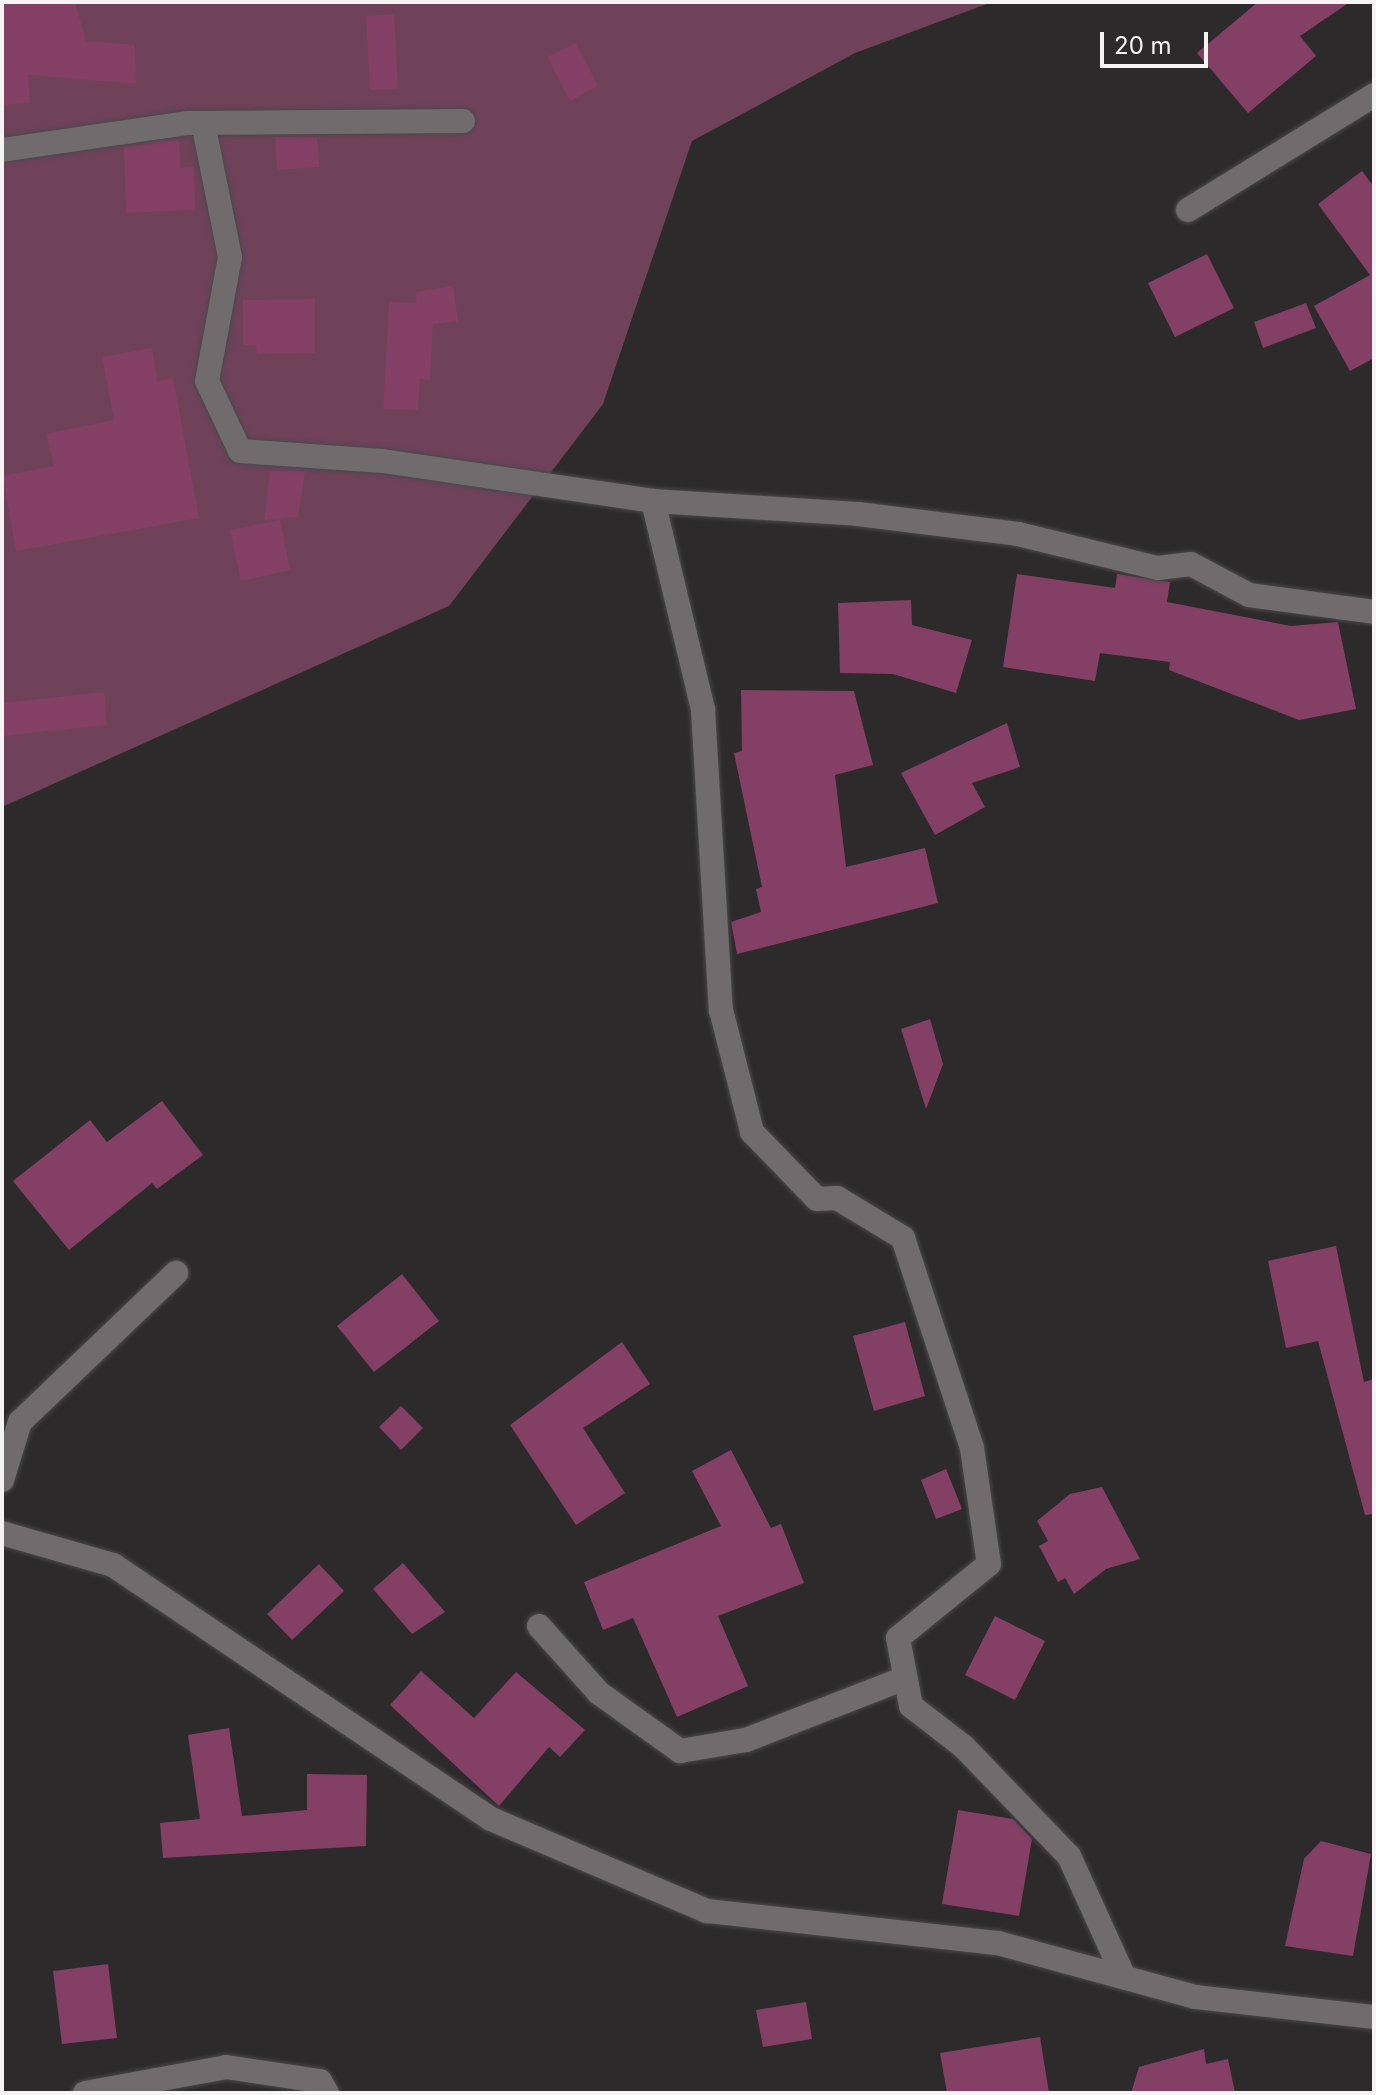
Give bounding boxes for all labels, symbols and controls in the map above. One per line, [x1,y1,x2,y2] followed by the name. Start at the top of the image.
[1104,16,1212,66] scale bar
[1114,31,1172,60] text: 20 m

